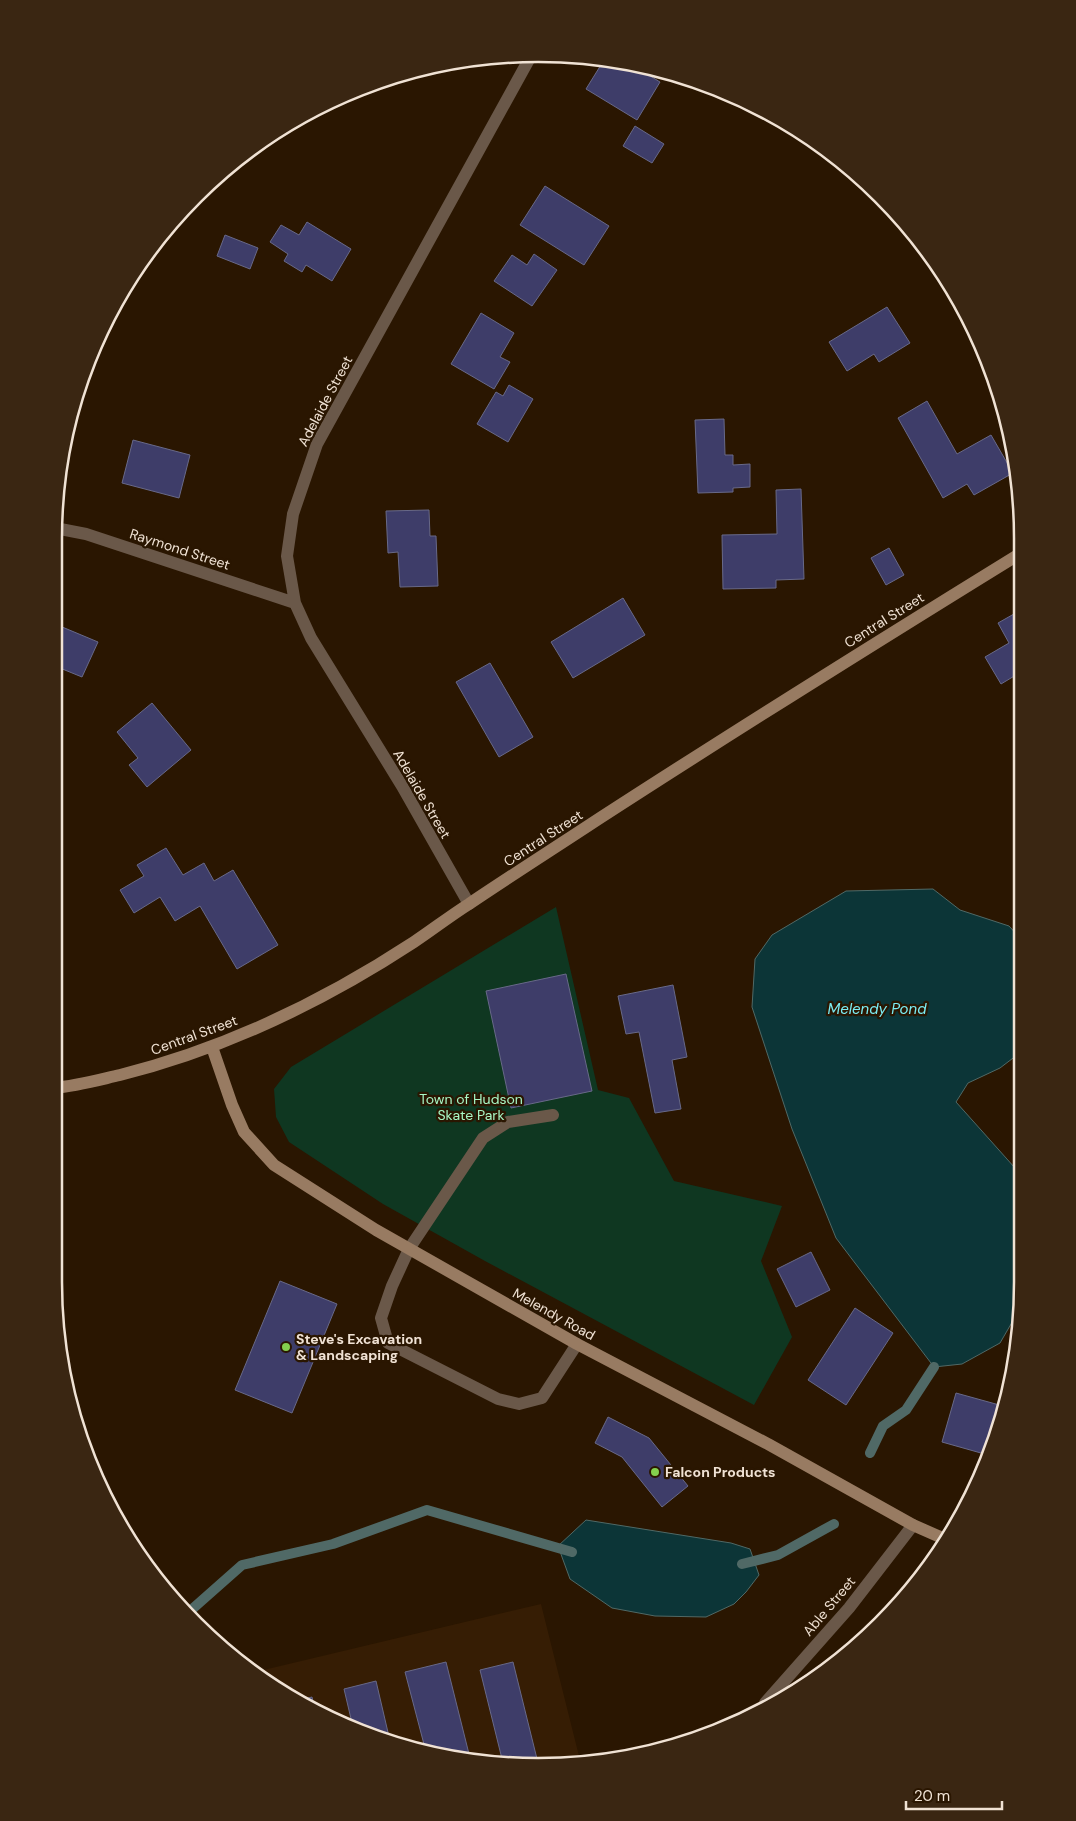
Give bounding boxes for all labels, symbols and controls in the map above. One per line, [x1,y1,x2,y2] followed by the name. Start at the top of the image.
[294,353,356,449] street label: Adelaide Street
[128,524,232,574] street label: Raymond Street
[841,588,927,652] street label: Central Street
[389,746,455,842] street label: Adelaide Street
[500,806,586,870] street label: Central Street
[828,999,927,1019] water label: Melendy Pond
[148,1011,240,1059] street label: Central Street
[419,1090,523,1124] park label: Town of Hudson Skate Park
[510,1284,598,1344] street label: Melendy Road
[296,1330,422,1364] place label: Steve's Excavation & Landscaping
[280,1341,292,1353] marker: Steve's Excavation & Landscaping
[665,1463,776,1481] place label: Falcon Products
[649,1466,661,1478] marker: Falcon Products
[799,1572,859,1640] street label: Able Street
[906,1778,1002,1810] scale bar
[914,1786,950,1806] text: 20 m

